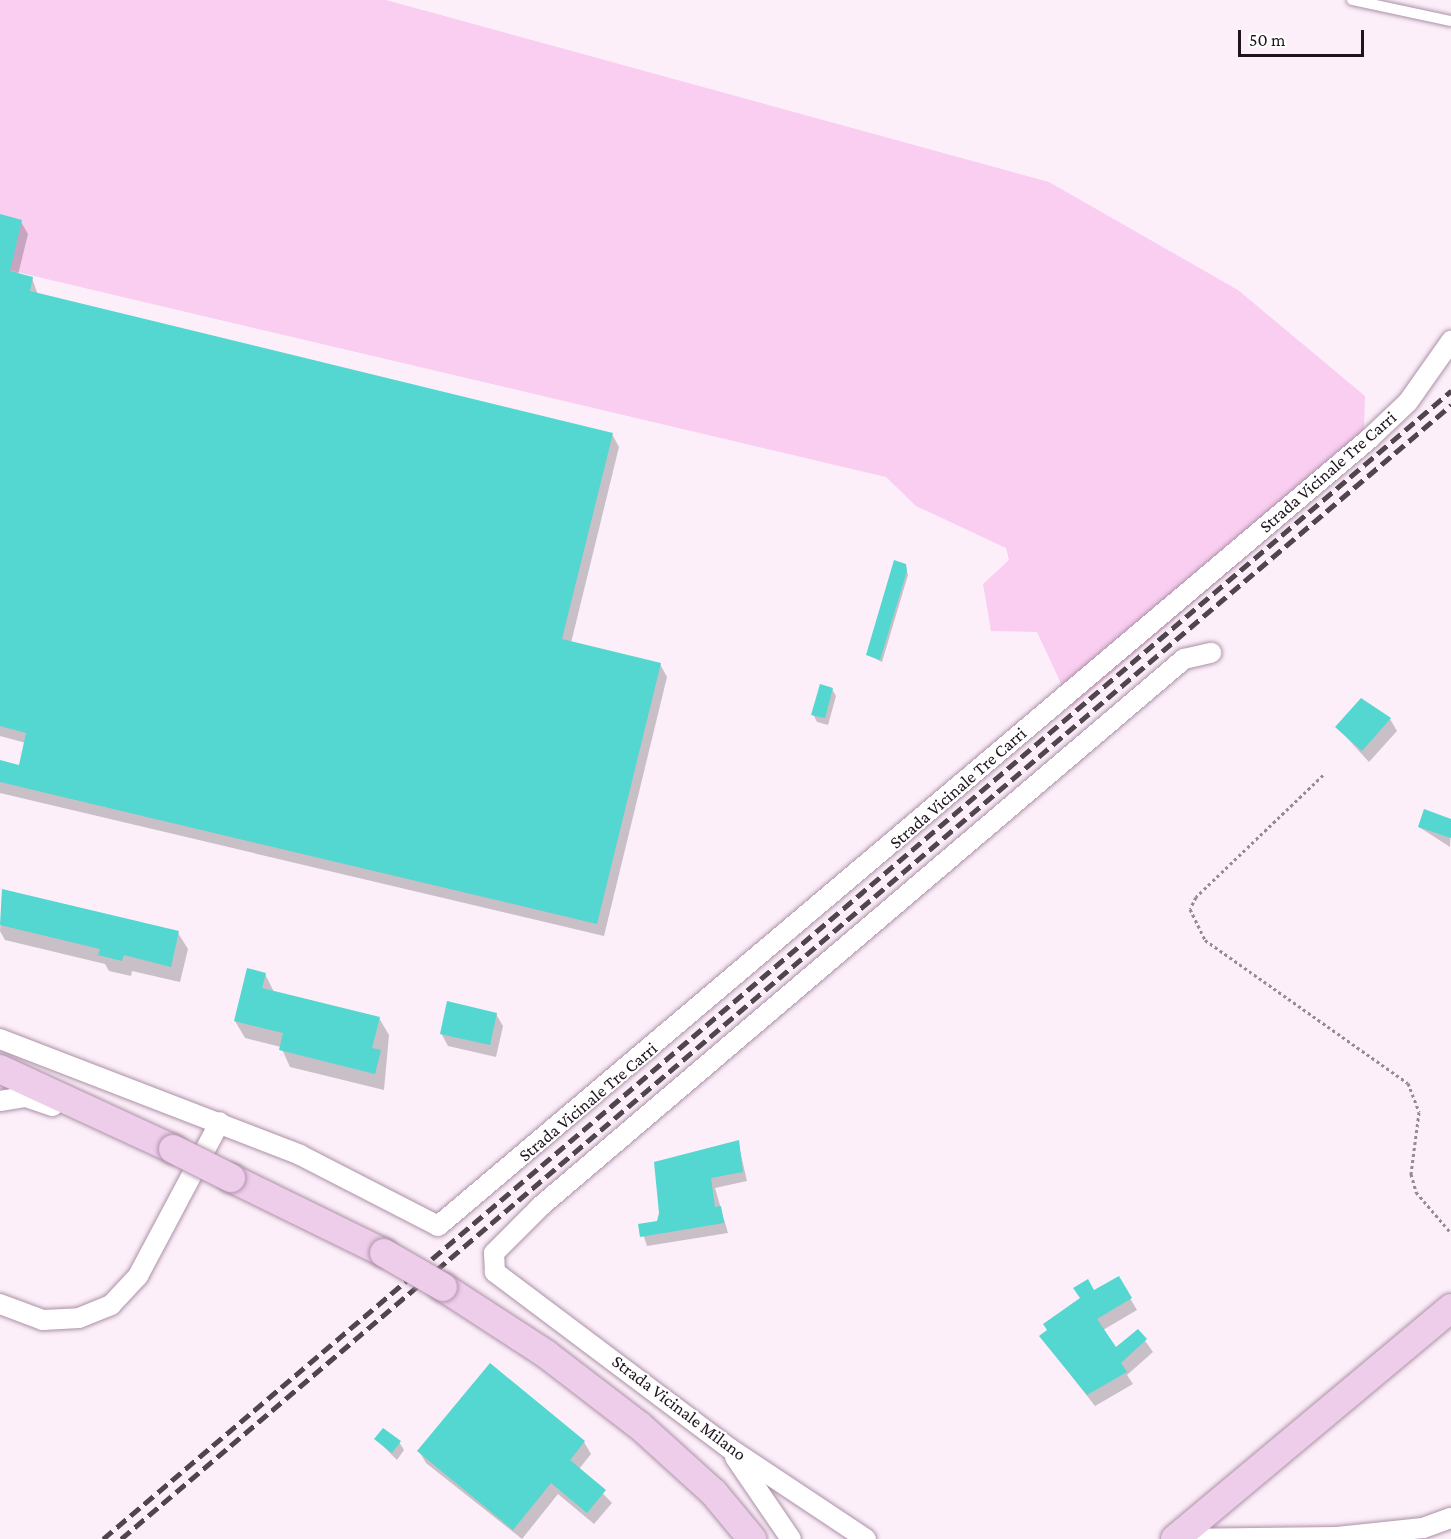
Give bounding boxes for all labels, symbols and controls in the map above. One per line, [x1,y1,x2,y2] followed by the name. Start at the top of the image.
[1241,18,1367,56] scale bar
[1249,30,1286,50] text: 50 m
[1255,407,1401,537] street label: Strada Vicinale Tre Carri
[885,723,1031,853] street label: Strada Vicinale Tre Carri
[514,1038,662,1166] street label: Strada Vicinale Tre Carri
[608,1351,750,1465] street label: Strada Vicinale Milano

